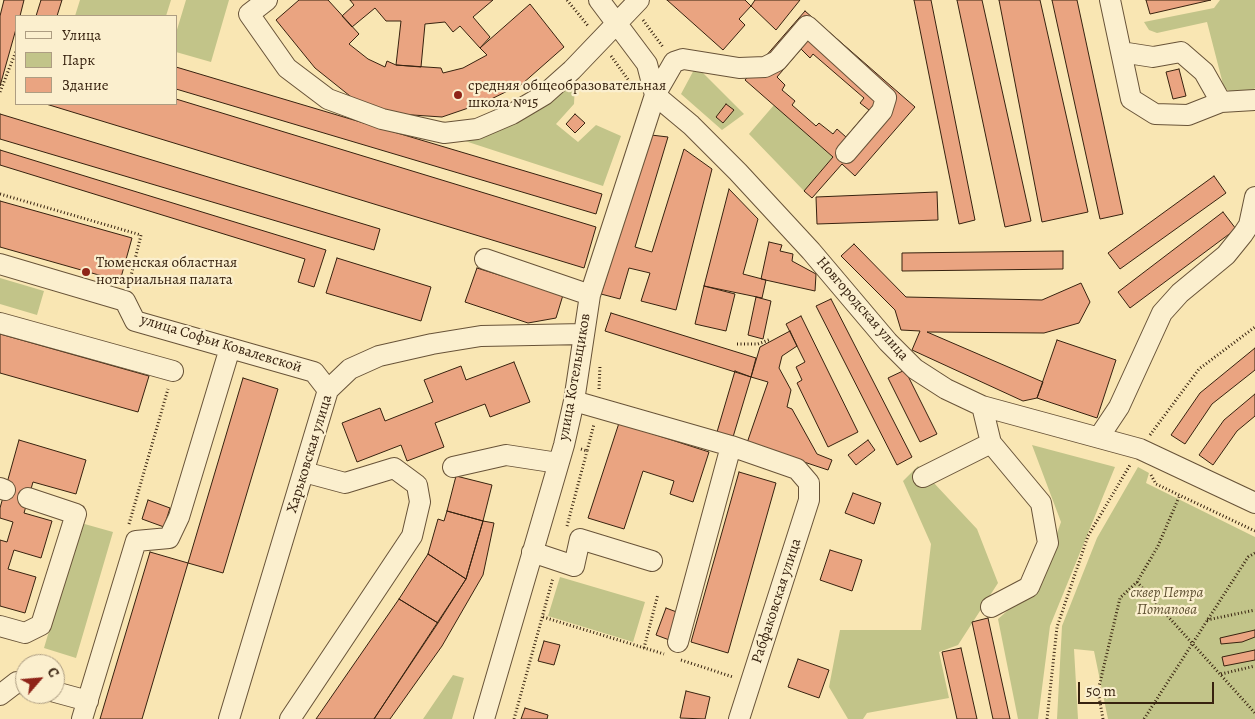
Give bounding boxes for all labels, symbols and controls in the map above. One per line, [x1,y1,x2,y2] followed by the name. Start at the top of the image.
[15,15,178,105] legend
[62,25,101,45] text: Улица
[62,50,95,70] text: Парк
[62,75,109,95] text: Здание
[468,77,666,112] place label: средняя общеобразовательная школа №15
[452,89,464,101] marker: средняя общеобразовательная школа №15
[812,253,912,365] street label: Новгородская улица
[96,254,237,289] place label: Тюменская областная нотариальная палата
[80,266,92,278] marker: Тюменская областная нотариальная палата
[138,311,304,377] street label: улица Софьи Ковалевской
[555,312,595,442] street label: улица Котельщиков
[283,393,337,515] street label: Харьковская улица
[748,536,806,666] street label: Рабфаковская улица
[1130,584,1204,619] park label: сквер Петра Потапова
[15,654,65,704] north arrow
[42,664,63,681] text: С
[1080,672,1216,704] scale bar
[1086,681,1116,701] text: 50 m

